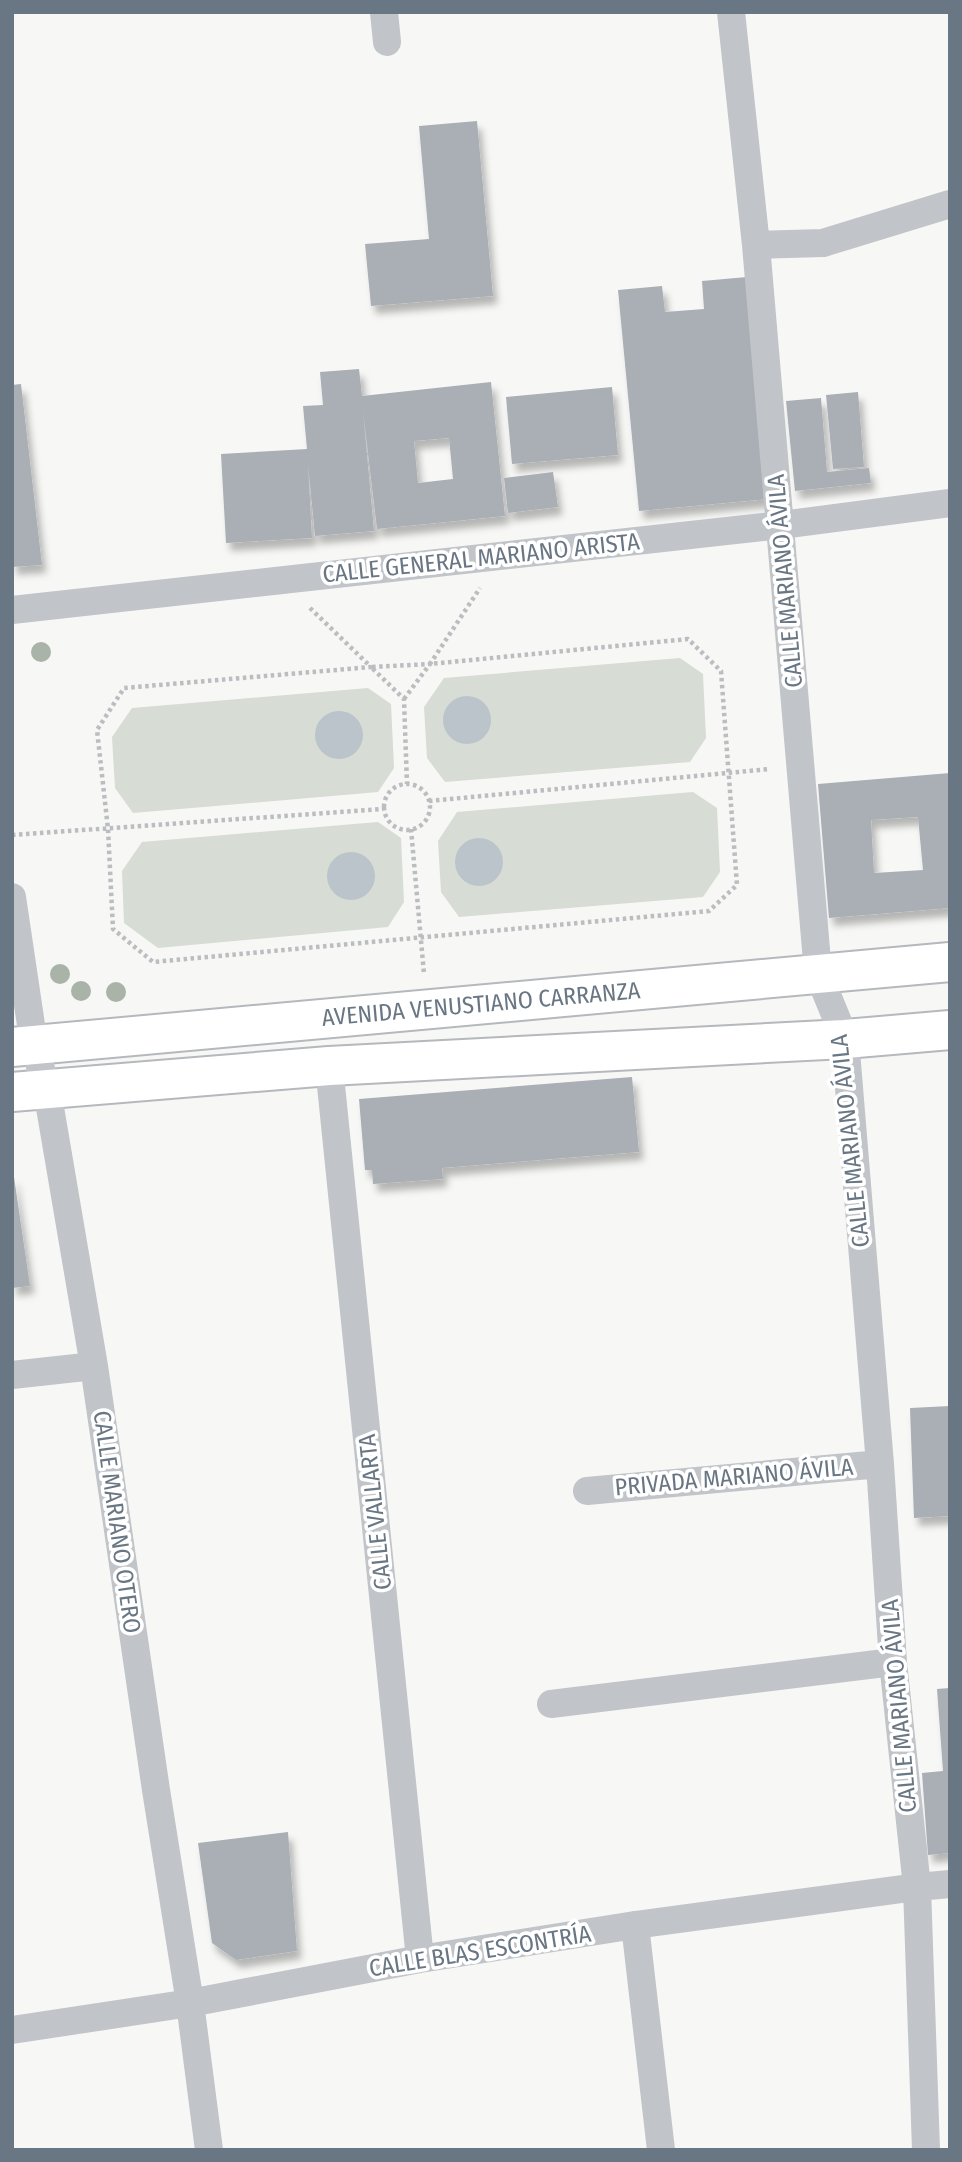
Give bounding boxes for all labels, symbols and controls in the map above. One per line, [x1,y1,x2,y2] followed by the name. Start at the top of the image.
[761,473,808,689] street label: CALLE MARIANO ÁVILA
[321,527,641,589] street label: CALLE GENERAL MARIANO ARISTA
[321,976,642,1032] street label: AVENIDA VENUSTIANO CARRANZA
[824,1033,875,1249] street label: CALLE MARIANO ÁVILA
[88,1409,146,1635] street label: CALLE MARIANO OTERO
[353,1432,397,1591] street label: CALLE VALLARTA
[613,1452,855,1501] street label: PRIVADA MARIANO ÁVILA
[875,1598,922,1814] street label: CALLE MARIANO ÁVILA
[367,1919,593,1982] street label: CALLE BLAS ESCONTRÍA

